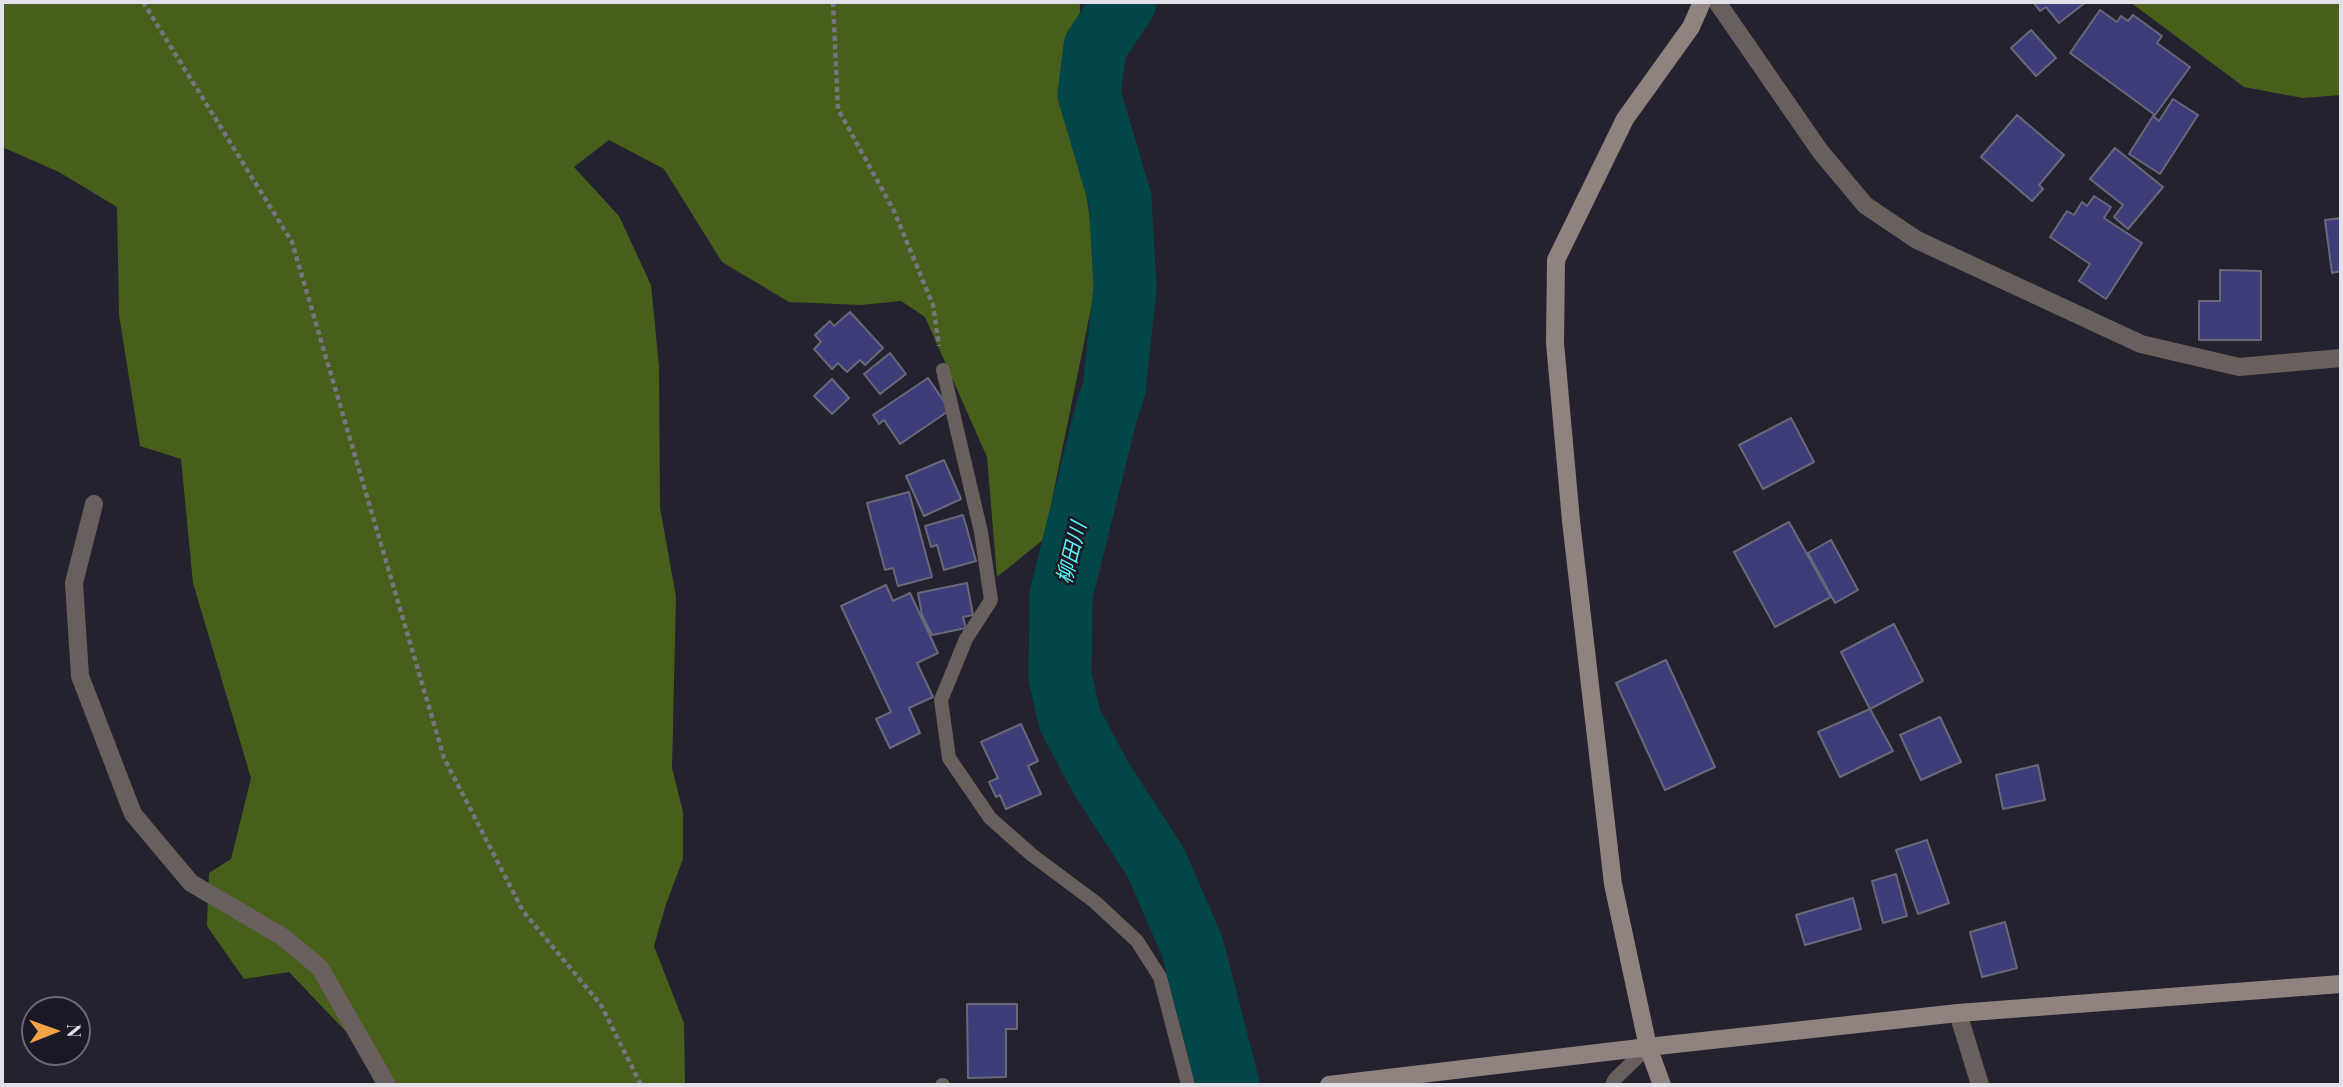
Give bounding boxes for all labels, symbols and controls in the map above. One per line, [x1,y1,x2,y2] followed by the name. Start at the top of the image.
[1052,519,1092,587] water label: 柳田川
[21,996,91,1066] north arrow
[62,1024,88,1038] text: N

